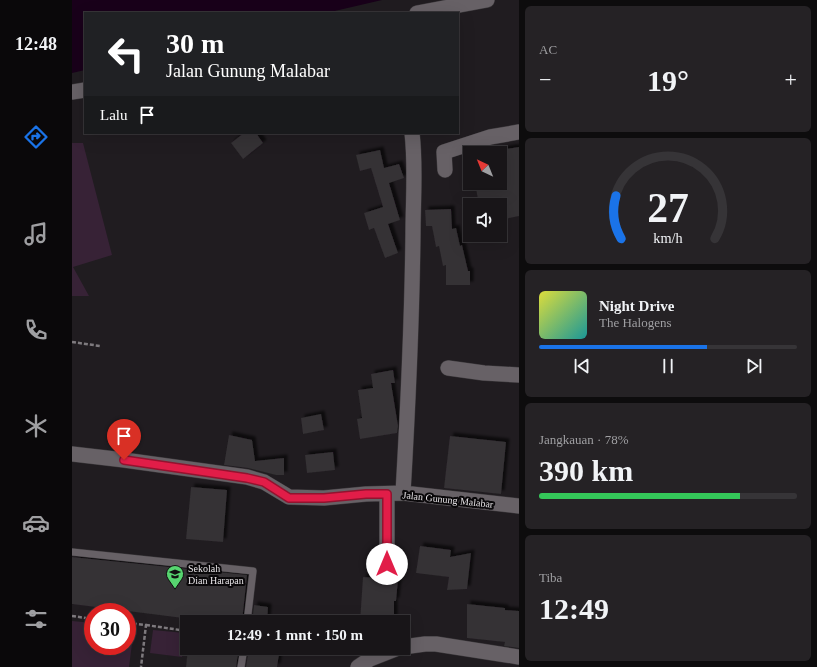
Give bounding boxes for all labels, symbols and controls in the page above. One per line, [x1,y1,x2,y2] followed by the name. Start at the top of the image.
[100,28,152,80] icon: left
[166,28,224,59] text: 30 m
[15,34,57,54] text: 12:48
[539,42,557,57] text: AC
[166,61,330,81] text: Jalan Gunung Malabar
[647,64,689,97] text: 19°
[539,67,551,92] text: −
[785,67,797,92] text: +
[136,104,158,126] icon: arrive
[100,107,128,123] text: Lalu
[22,123,50,151] icon: directions
[463,146,507,190] north arrow
[463,146,507,242] map controls
[647,185,689,231] text: 27
[463,198,507,242] button: sound
[22,220,50,248] icon: music
[653,230,683,246] text: km/h
[599,298,674,314] text: Night Drive
[599,315,672,330] text: The Halogens
[22,316,50,344] icon: phone
[571,355,593,377] icon: previous
[657,355,679,377] icon: pause
[743,355,765,377] icon: next
[22,412,50,440] icon: climate
[107,419,141,460] pin
[113,425,135,447] icon: arrive
[539,432,629,447] text: Jangkauan · 78%
[539,454,633,487] text: 390 km
[402,489,494,510] street label: Jalan Gunung Malabar
[22,509,50,537] icon: car
[366,543,408,585] position arrow
[188,563,244,586] place label: Sekolah Dian Harapan
[165,564,185,589] school or university icon: Sekolah Dian Harapan
[539,570,562,585] text: Tiba
[539,592,609,625] text: 12:49
[84,603,136,655] speed limit sign: 30
[22,605,50,633] icon: filters
[227,627,363,643] text: 12:49 · 1 mnt · 150 m

